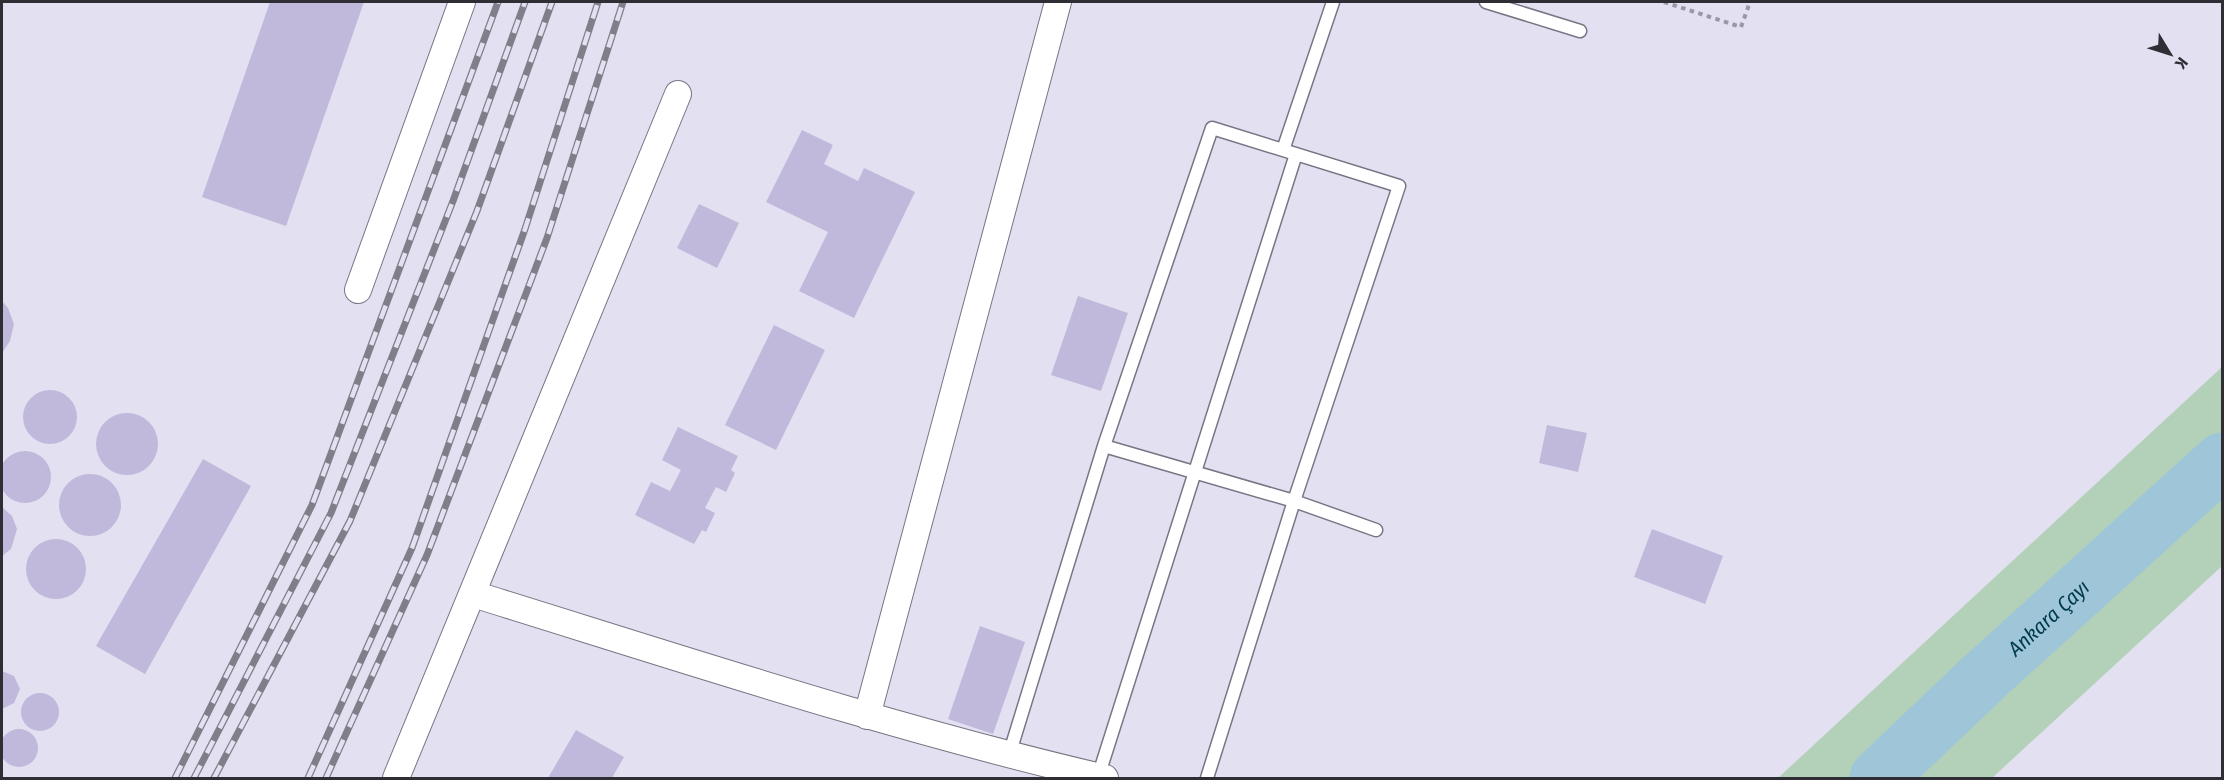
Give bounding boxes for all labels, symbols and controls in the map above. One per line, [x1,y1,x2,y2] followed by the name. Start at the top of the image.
[2140,24,2200,84] north arrow
[2171,53,2192,73] text: K
[2002,574,2095,662] water label: Ankara Çayı

